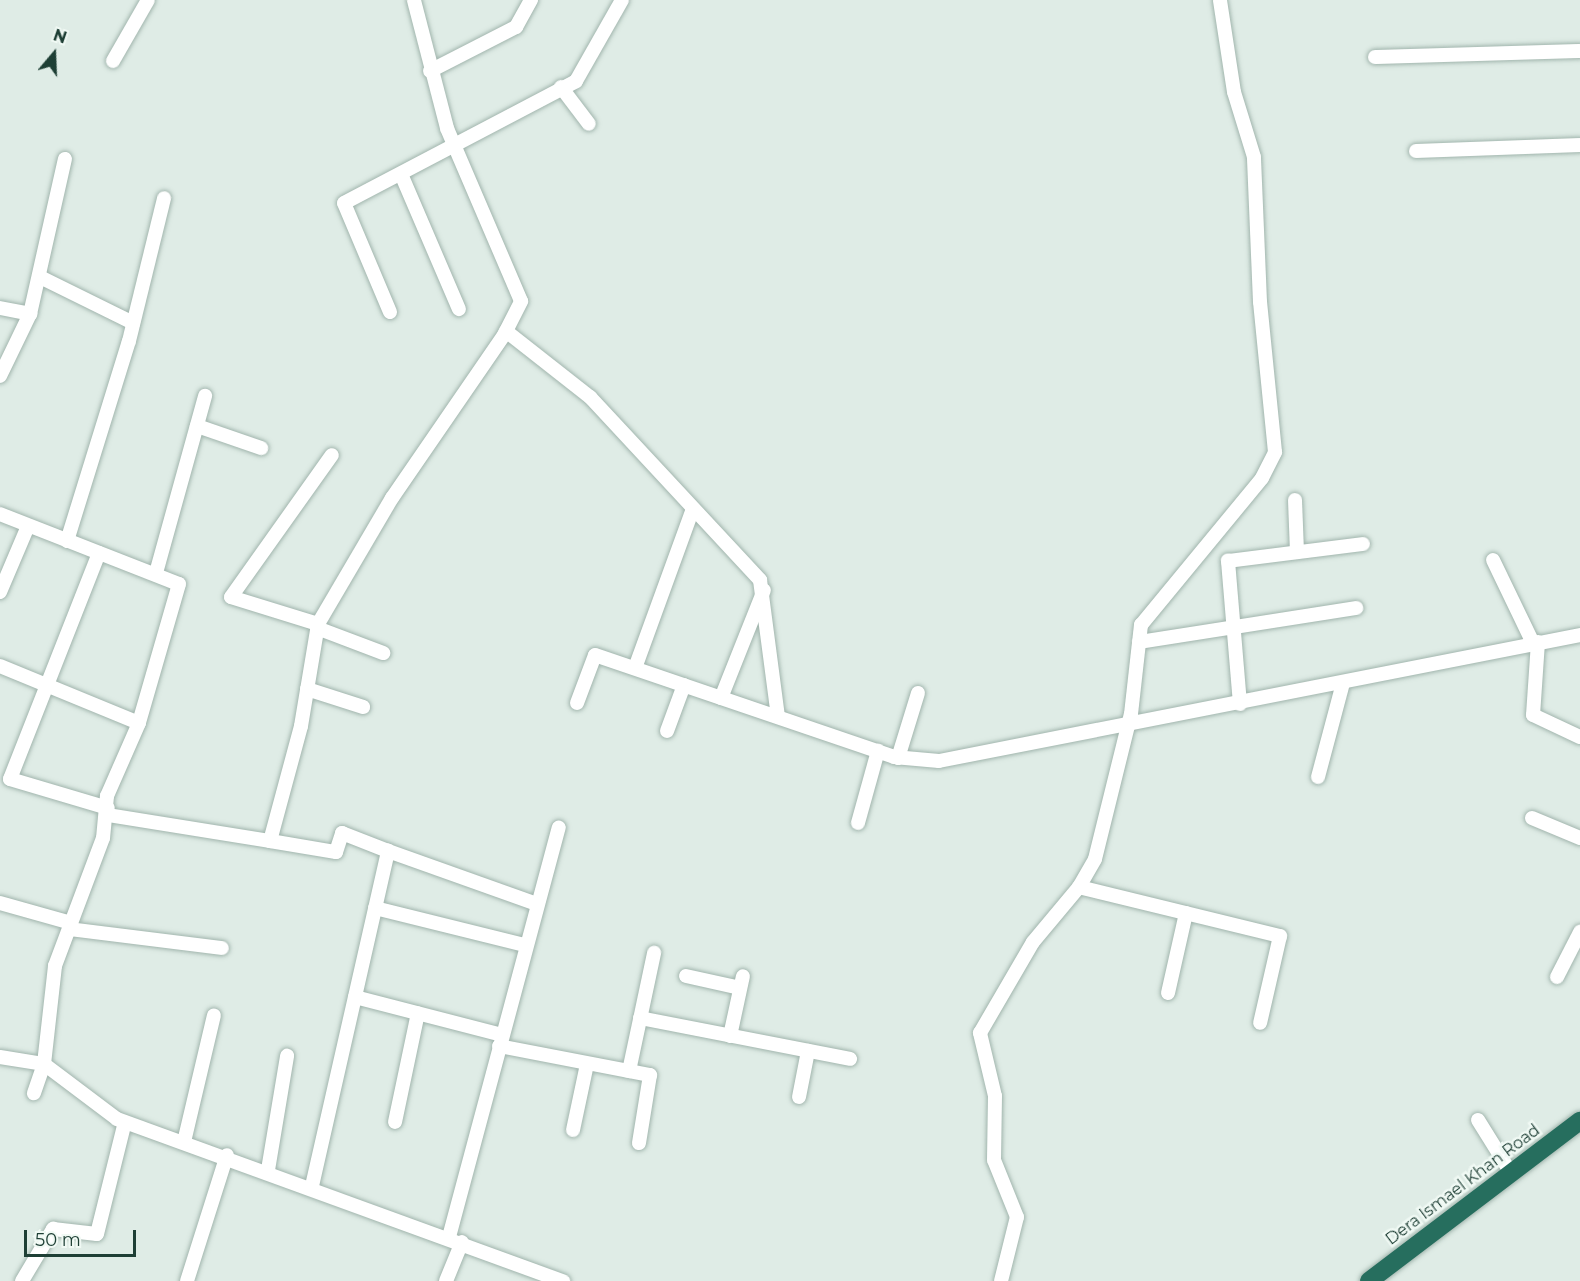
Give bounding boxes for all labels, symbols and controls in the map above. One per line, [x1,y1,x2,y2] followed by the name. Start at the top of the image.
[24,24,84,84] north arrow
[51,25,69,48] text: N
[1382,1121,1544,1249] street label: Dera Ismael Khan Road
[27,1218,140,1256] scale bar
[35,1229,81,1251] text: 50 m

